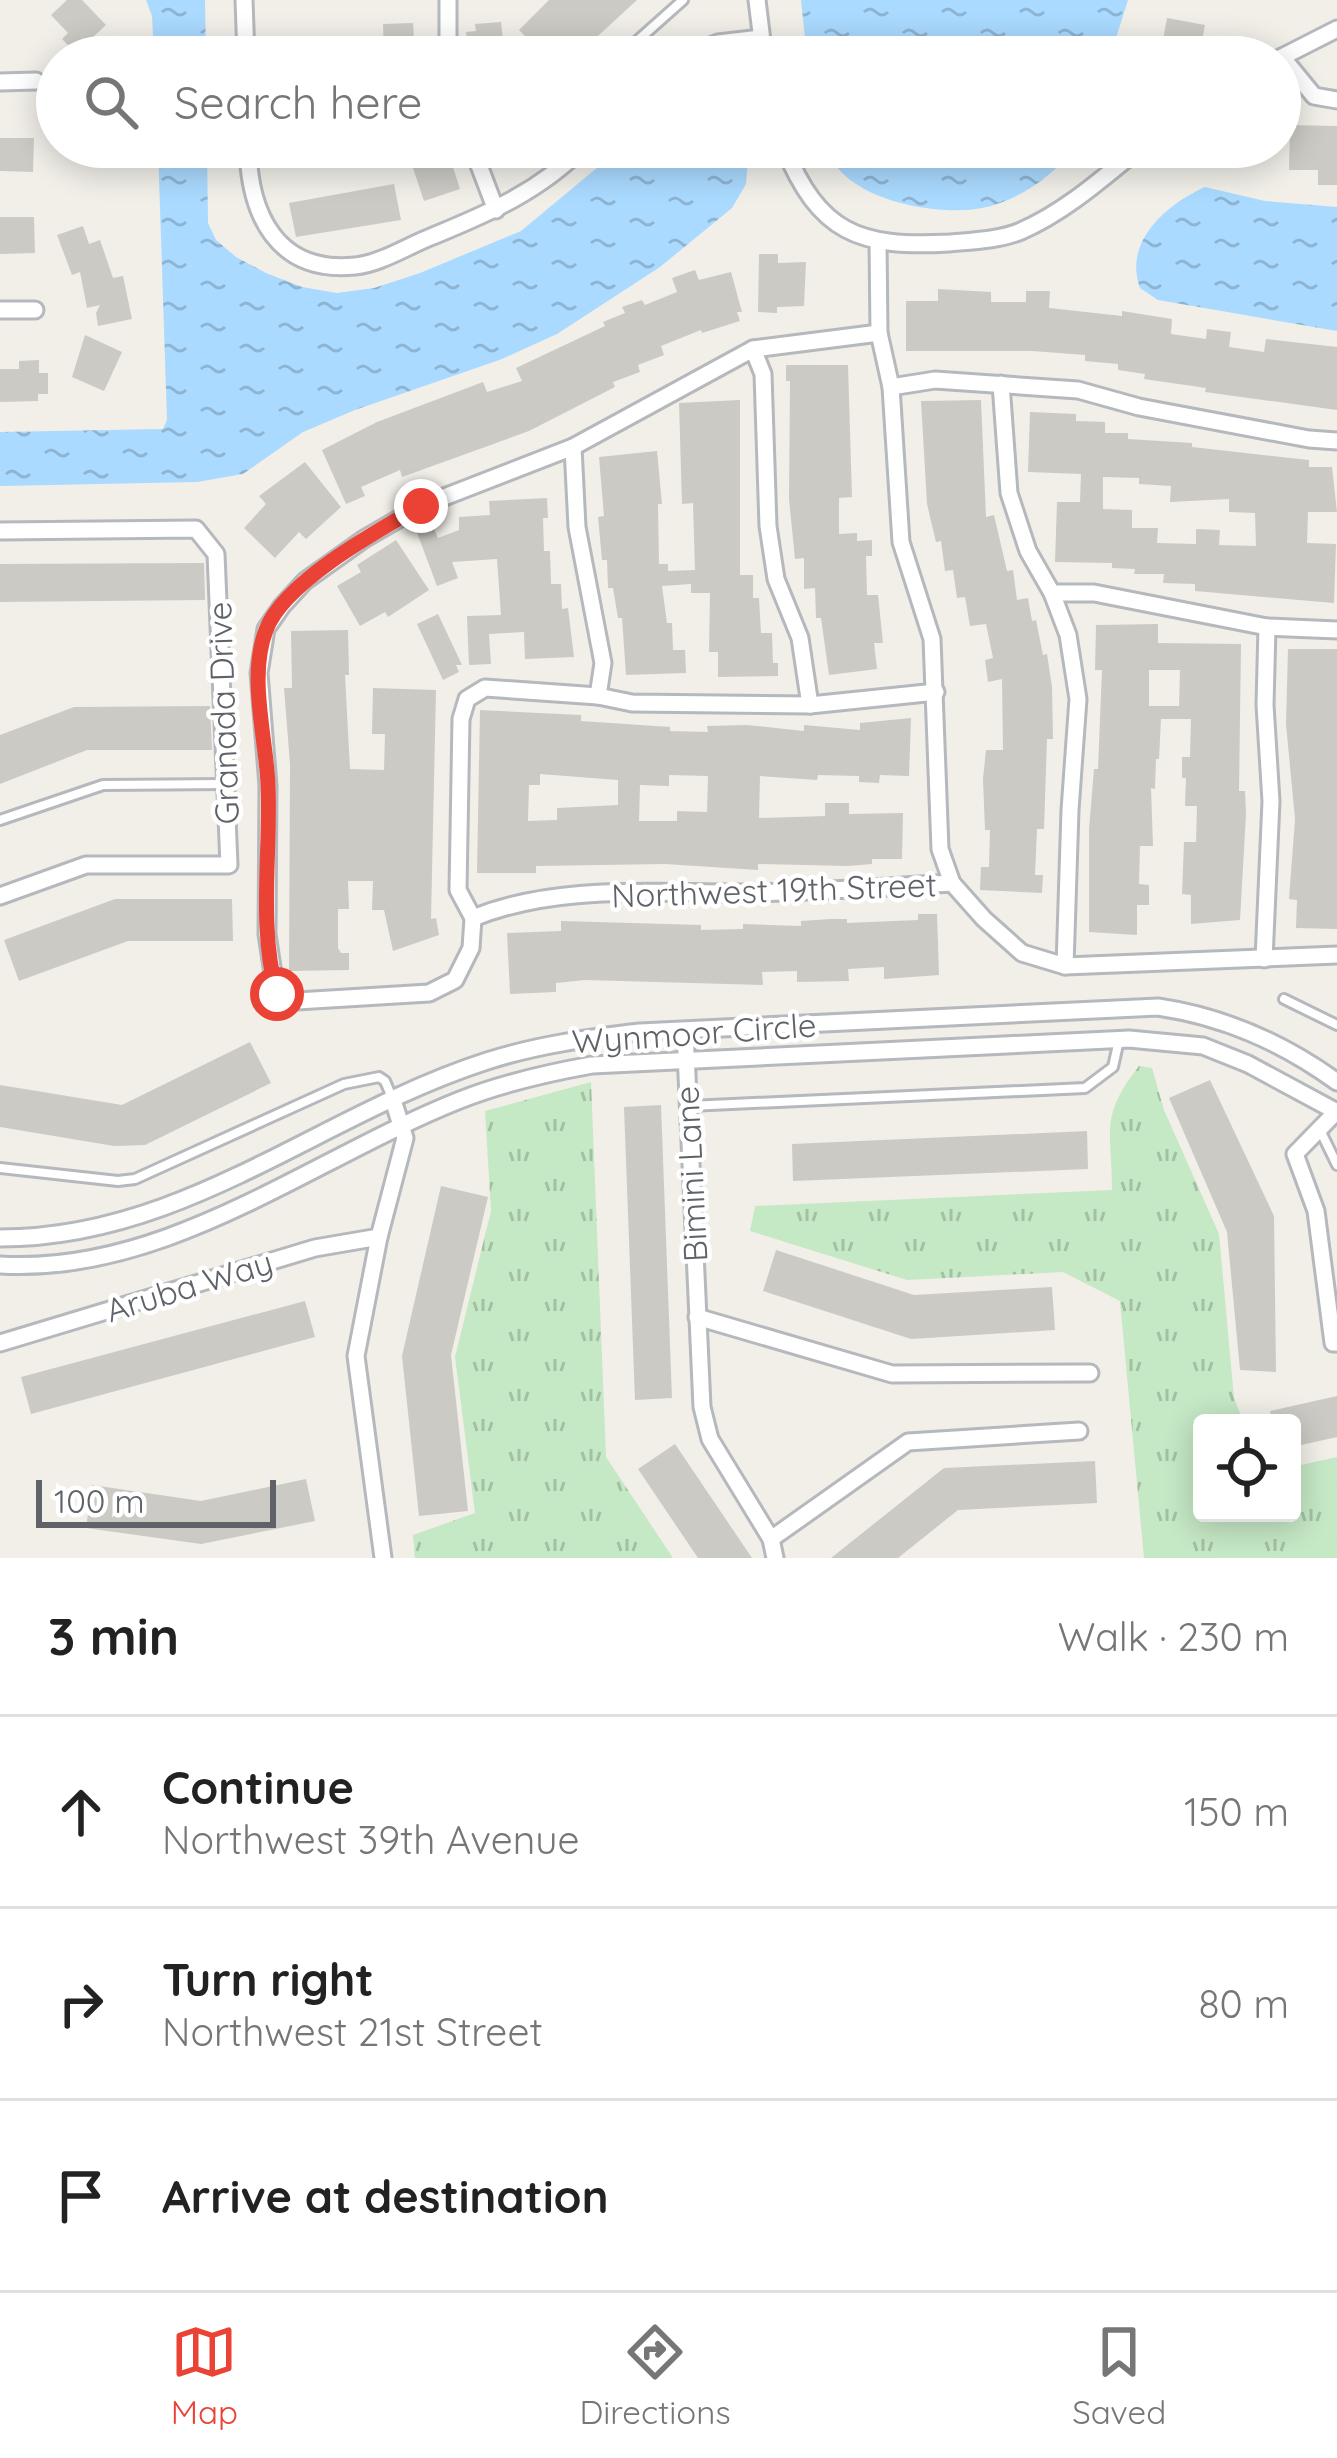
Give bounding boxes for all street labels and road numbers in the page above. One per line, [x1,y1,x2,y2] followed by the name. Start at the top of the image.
[198,601,247,825] street label: Granada Drive
[611,863,937,916] street label: Northwest 19th Street
[570,1004,818,1061] street label: Wynmoor Circle
[665,1085,716,1263] street label: Bimini Lane
[101,1241,277,1330] street label: Aruba Way

